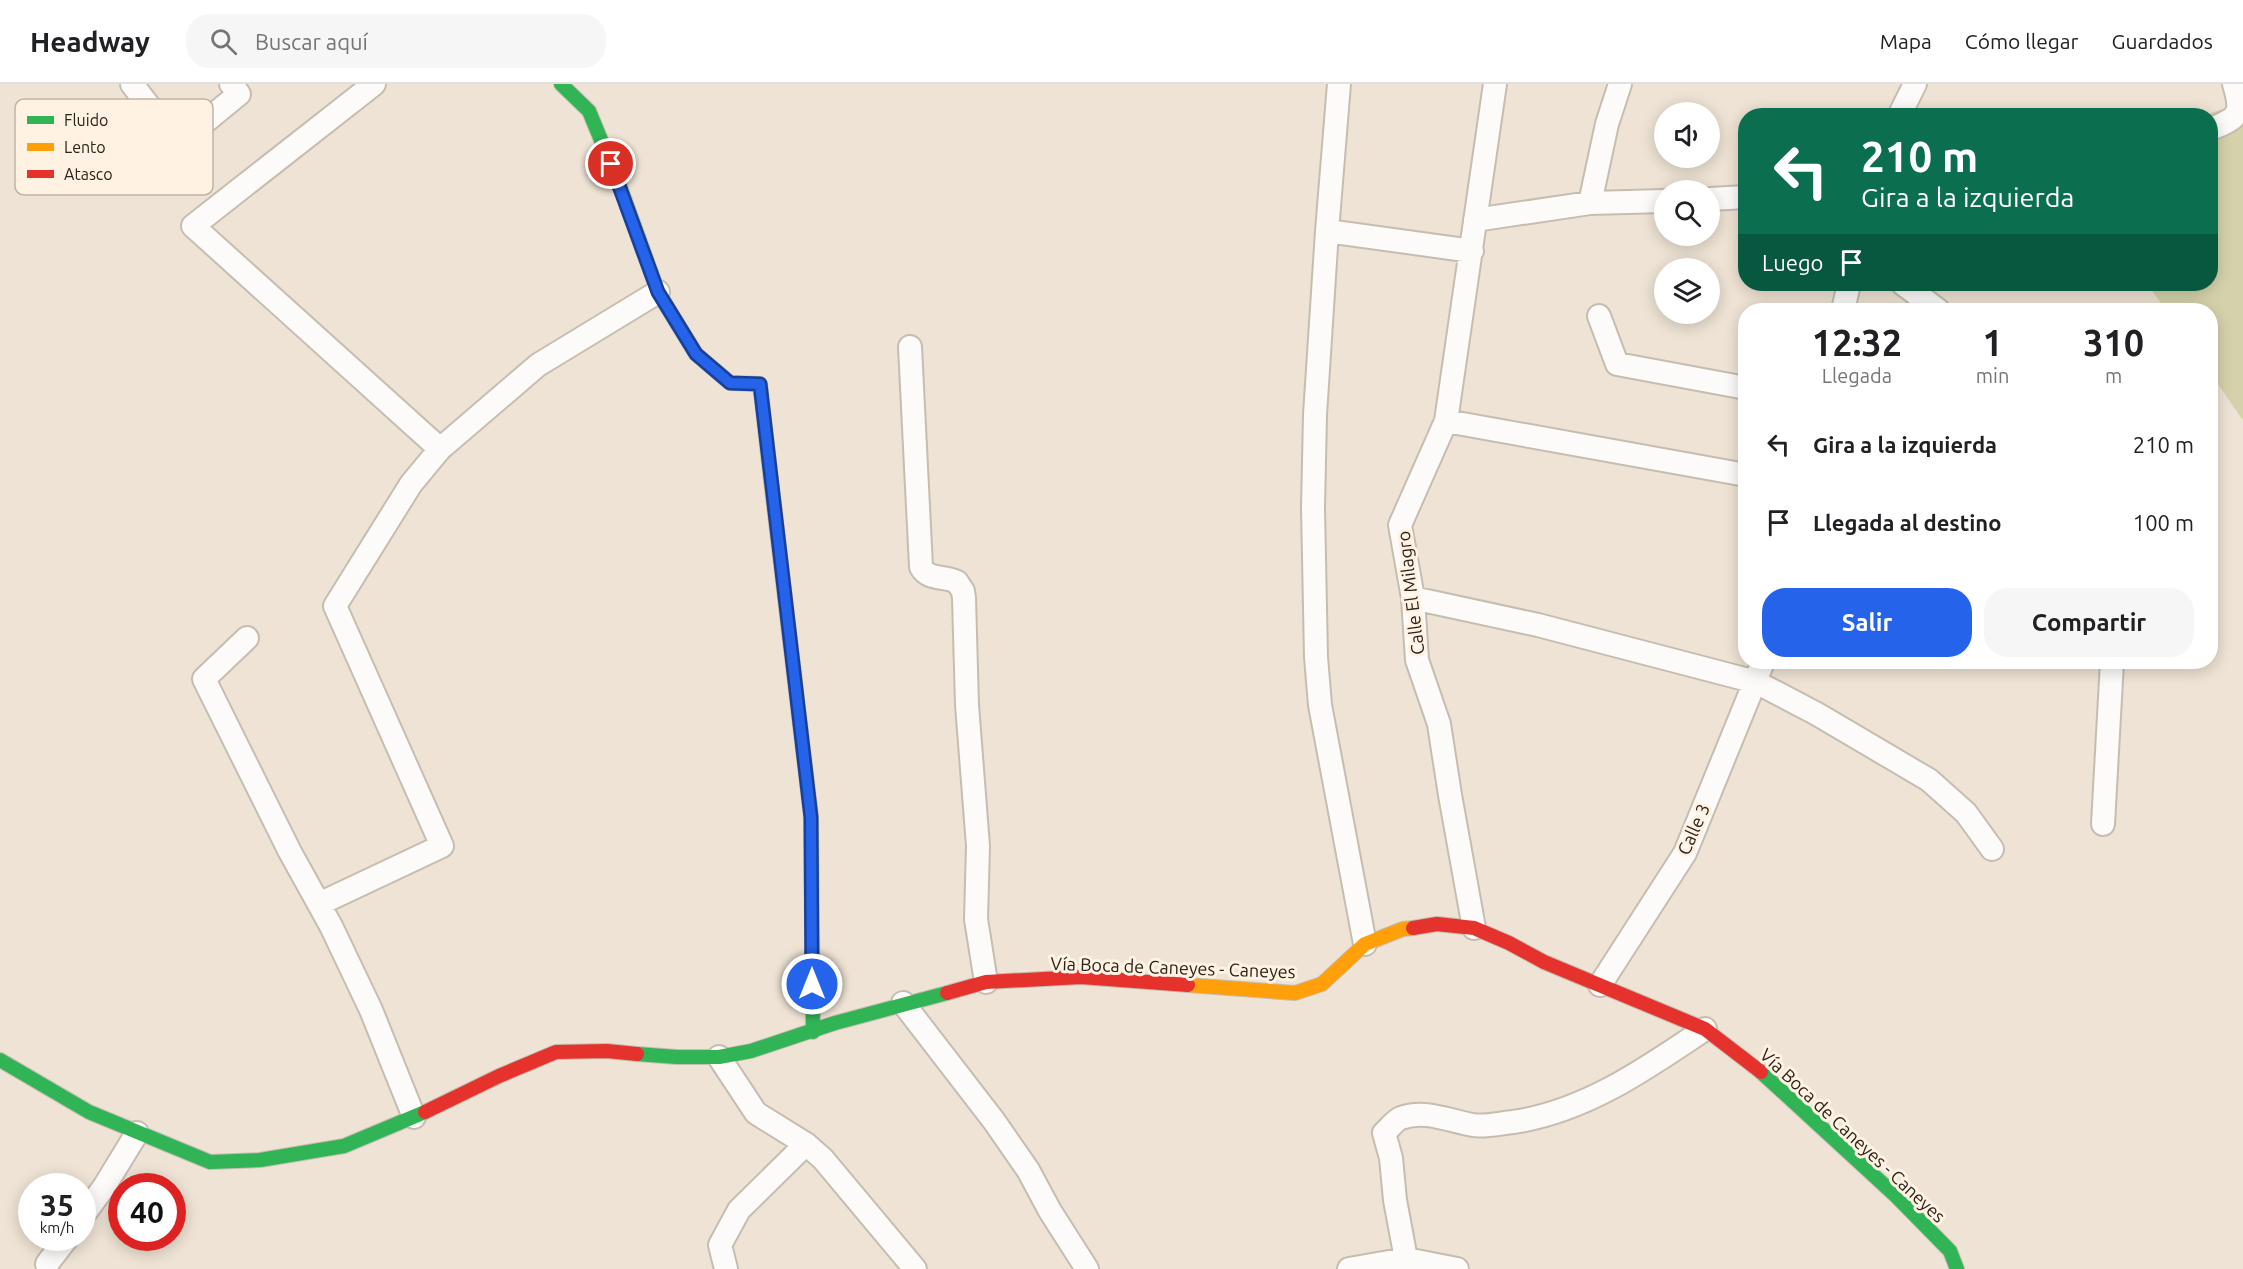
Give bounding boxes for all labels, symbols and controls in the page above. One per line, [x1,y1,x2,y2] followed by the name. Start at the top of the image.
[186,14,606,68] search box
[207,25,240,58] icon: search
[30,26,150,57] text: Headway
[255,29,368,54] text: Buscar aquí
[1880,29,1932,53] text: Mapa
[1965,29,2079,53] text: Cómo llegar
[2112,29,2213,53] text: Guardados
[15,99,213,195] legend
[1654,102,1720,324] map controls
[1654,102,1720,168] button: sound
[64,111,108,129] text: Fluido
[1762,132,1840,210] icon: left
[1861,133,1978,180] text: 210 m
[64,138,106,156] text: Lento
[585,138,636,189] pin
[594,147,627,180] icon: arrive
[64,165,113,183] text: Atasco
[1654,180,1720,246] button: search
[1861,182,2074,212] text: Gira a la izquierda
[1835,246,1868,279] icon: arrive
[1762,250,1823,275] text: Luego
[1654,258,1720,324] button: layers
[1812,322,1902,363] text: 12:32
[1982,322,2003,363] text: 1
[2083,322,2144,363] text: 310
[1822,364,1892,387] text: Llegada
[1976,364,2009,387] text: min
[2105,364,2122,387] text: m
[1762,428,1795,461] icon: left
[1813,432,1997,457] text: Gira a la izquierda
[2133,432,2194,457] text: 210 m
[1762,506,1795,539] icon: arrive
[1813,510,2001,535] text: Llegada al destino
[2133,510,2194,535] text: 100 m
[1392,530,1428,656] street label: Calle El Milagro
[1762,588,1972,657] button: Salir
[1984,588,2194,657] button: Compartir
[1673,800,1713,858] street label: Calle 3
[780,952,844,1016] position arrow
[1050,953,1296,981] street label: Vía Boca de Caneyes - Caneyes
[1756,1044,1950,1226] street label: Vía Boca de Caneyes - Caneyes
[108,1173,186,1251] speed limit sign: 40
[40,1188,74,1222] text: 35
[40,1219,74,1236] text: km/h

